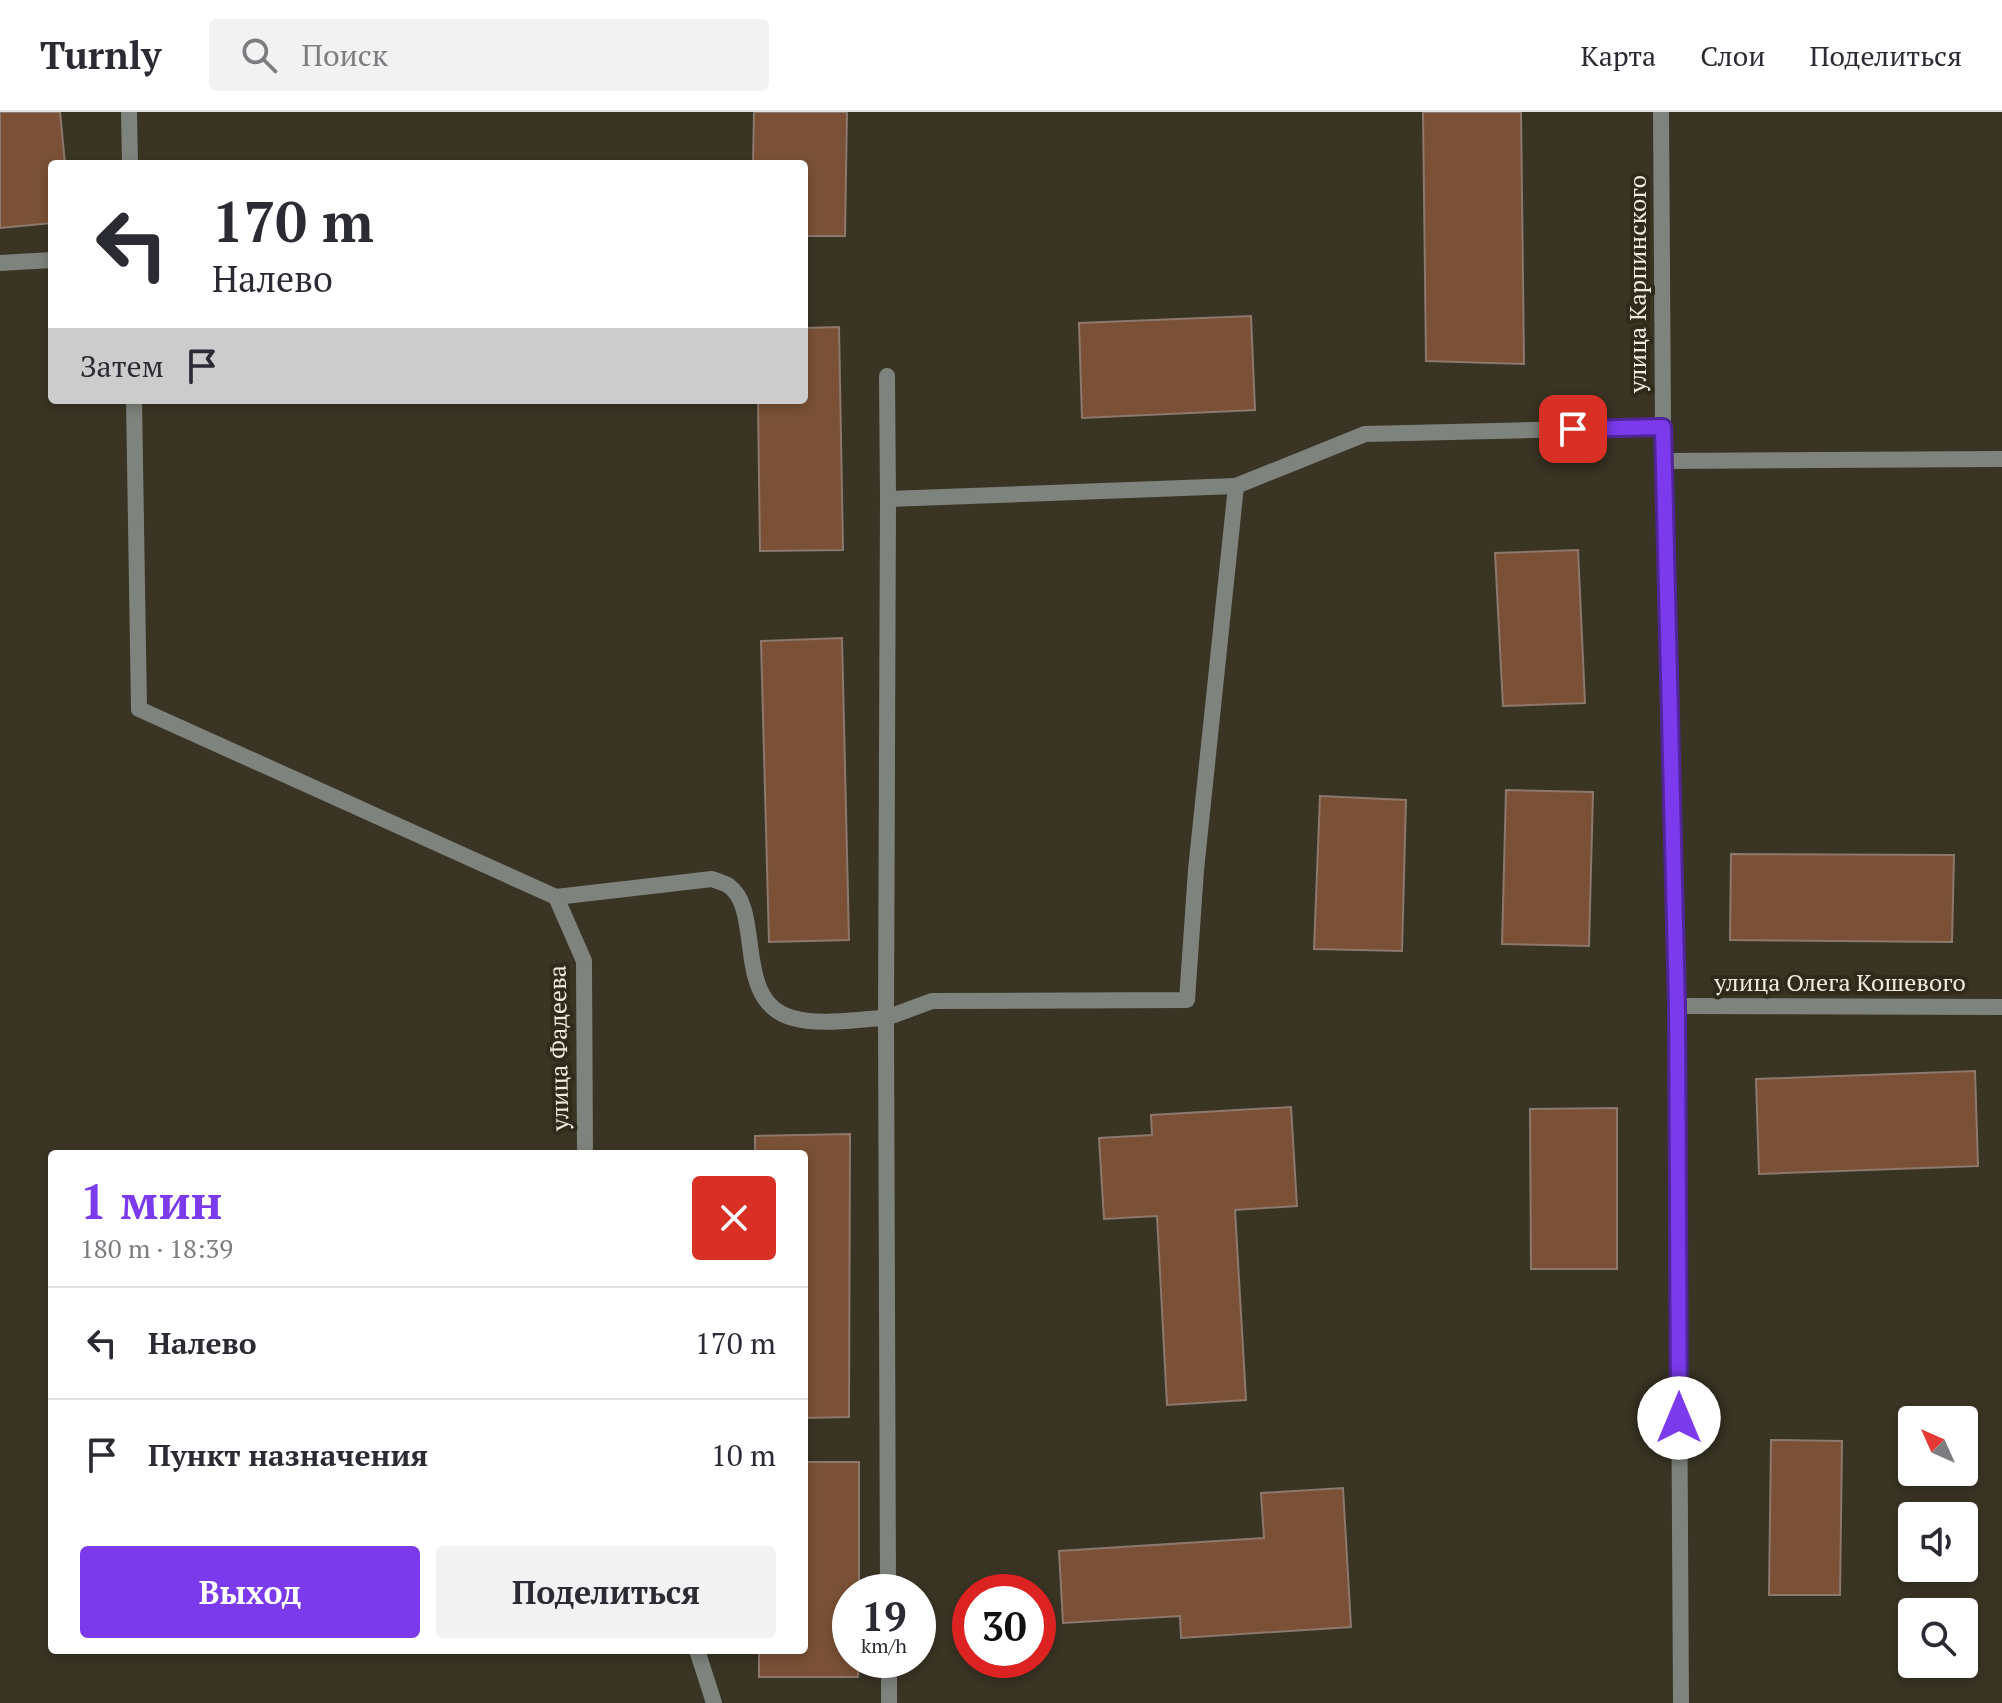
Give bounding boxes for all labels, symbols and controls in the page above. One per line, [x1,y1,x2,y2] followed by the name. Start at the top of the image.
[209,19,769,91] search box
[40,30,161,80] text: Turnly
[237,33,281,77] icon: search
[301,35,388,75] text: Поиск
[1581,37,1656,74] text: Карта
[1700,37,1765,74] text: Слои
[1809,37,1962,74] text: Поделиться
[1621,175,1653,394] street label: улица Карпинского
[212,184,374,258] text: 170 m
[80,192,184,296] icon: left
[212,255,333,302] text: Налево
[180,344,224,388] icon: arrive
[80,346,164,386] text: Затем
[1539,395,1607,463] pin
[1551,407,1595,451] icon: arrive
[541,965,575,1132] street label: улица Фадеева
[1713,966,1966,998] street label: улица Олега Кошевого
[80,1169,222,1233] text: 1 мин
[692,1176,776,1260] button: close
[80,1231,233,1265] text: 180 m · 18:39
[80,1321,124,1365] icon: left
[148,1323,257,1363] text: Налево
[695,1323,776,1363] text: 170 m
[1637,1376,1721,1460] position arrow
[1898,1406,1978,1486] north arrow
[1898,1406,1978,1678] map controls
[80,1433,124,1477] icon: arrive
[148,1435,428,1475] text: Пункт назначения
[711,1435,776,1475] text: 10 m
[1898,1502,1978,1582] button: sound
[80,1546,420,1638] button: Выход
[436,1546,776,1638] button: Поделиться
[952,1574,1056,1678] speed limit sign: 30
[861,1589,907,1642] text: 19
[1898,1598,1978,1678] button: search
[861,1632,907,1659] text: km/h

